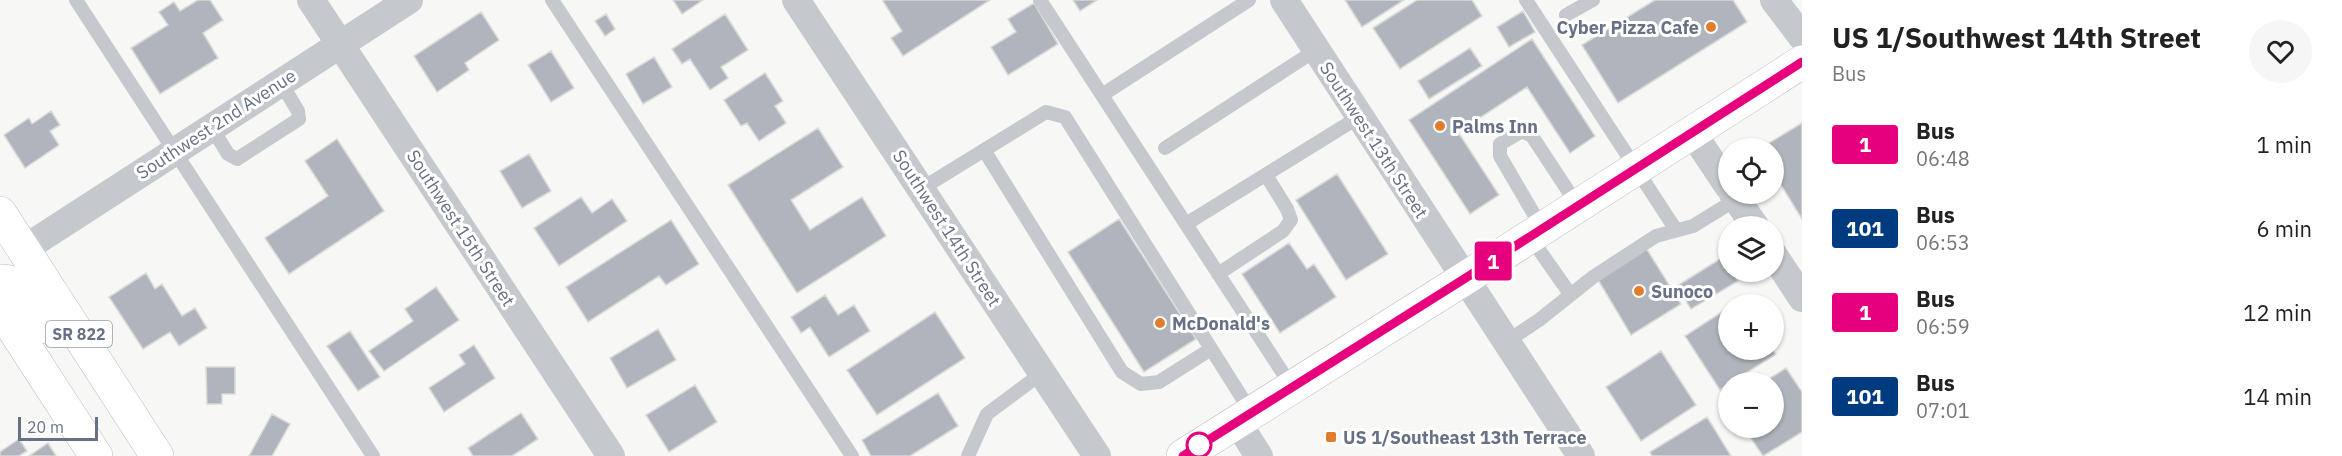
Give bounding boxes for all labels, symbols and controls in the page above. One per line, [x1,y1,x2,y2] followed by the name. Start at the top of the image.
[1556,16,1699,39] place label: Cyber Pizza Cafe
[1832,19,2201,56] text: US 1/Southwest 14th Street
[1704,20,1718,34] marker: Cyber Pizza Cafe
[2249,20,2312,83] button: heart
[1315,57,1433,223] street label: Southwest 13th Street
[1832,60,1866,87] text: Bus
[132,64,300,184] street label: Southwest 2nd Avenue
[1452,115,1538,138] place label: Palms Inn
[1916,116,1955,145] text: Bus
[1433,119,1447,133] marker: Palms Inn
[1859,130,1871,158] text: 1
[2256,130,2312,159] text: 1 min
[1718,138,1784,438] map controls
[1718,138,1784,204] button: locate
[402,145,520,311] street label: Southwest 15th Street
[888,145,1006,311] street label: Southwest 14th Street
[1916,145,1970,172] text: 06:48
[1916,200,1955,229] text: Bus
[1846,214,1884,242] text: 101
[2256,214,2312,243] text: 6 min
[1718,216,1784,282] button: layers
[1916,229,1970,256] text: 06:53
[1474,242,1512,280] line badge: 1
[1487,247,1499,275] text: 1
[1651,280,1713,303] place label: Sunoco
[1632,284,1646,298] marker: Sunoco
[1916,284,1955,313] text: Bus
[1718,294,1784,360] button: +
[1859,298,1871,326] text: 1
[2243,298,2312,327] text: 12 min
[1172,312,1270,335] place label: McDonald's
[1916,313,1970,340] text: 06:59
[1153,316,1167,330] marker: McDonald's
[46,321,112,347] road number: SR 822
[1916,368,1955,397] text: Bus
[1718,372,1784,438] button: −
[1846,382,1884,410] text: 101
[2243,382,2312,411] text: 14 min
[1916,397,1970,424] text: 07:01
[18,414,98,442] scale bar
[27,417,64,437] text: 20 m
[1343,426,1587,449] place label: US 1/Southeast 13th Terrace
[1324,430,1338,444] marker: US 1/Southeast 13th Terrace
[1186,432,1212,456] unlabelled marker

